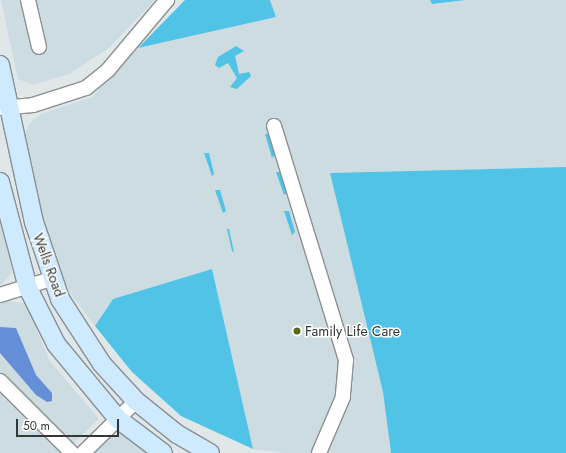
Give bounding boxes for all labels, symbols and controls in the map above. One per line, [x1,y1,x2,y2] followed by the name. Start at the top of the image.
[30,231,68,299] street label: Wells Road
[305,323,400,339] place label: Family Life Care
[292,326,302,336] marker: Family Life Care
[18,411,121,437] scale bar
[23,417,50,435] text: 50 m

